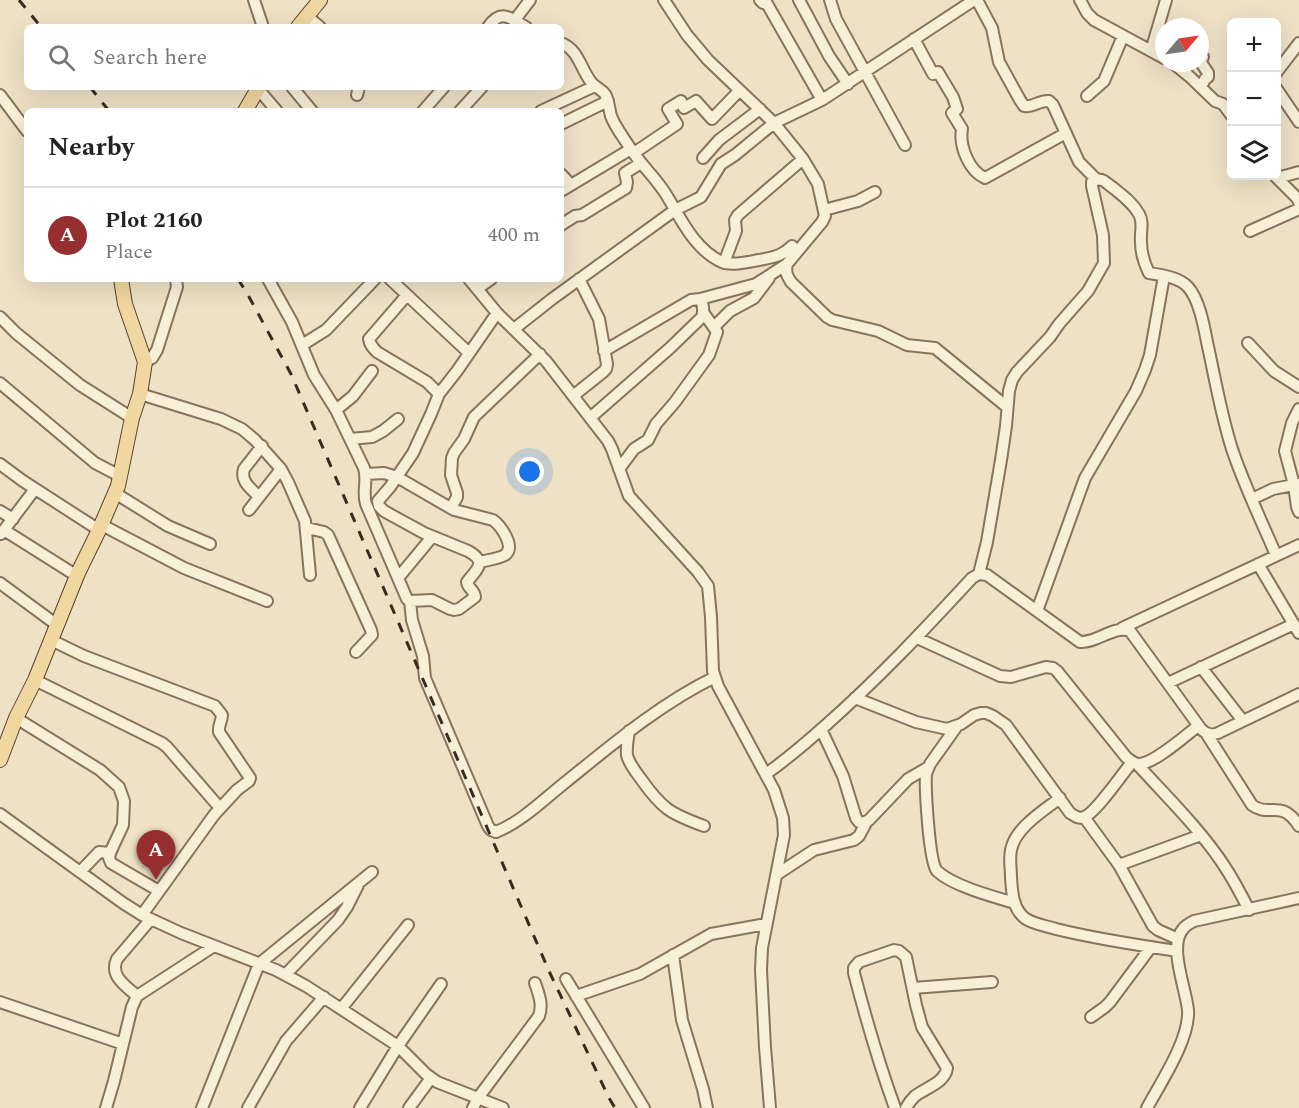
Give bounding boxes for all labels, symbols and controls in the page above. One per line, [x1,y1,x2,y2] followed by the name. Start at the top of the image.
[1155,18,1209,72] north arrow
[1227,18,1281,180] map controls
[1227,18,1281,72] button: +
[24,24,564,90] search box
[45,41,78,74] icon: search
[93,41,207,74] text: Search here
[1227,72,1281,126] button: −
[1227,126,1281,180] button: layers
[48,127,134,167] text: Nearby
[105,204,203,237] text: Plot 2160
[60,220,75,250] text: A
[488,220,540,250] text: 400 m
[105,237,153,267] text: Place
[515,457,544,486] your location
[136,830,176,880] pin: A

